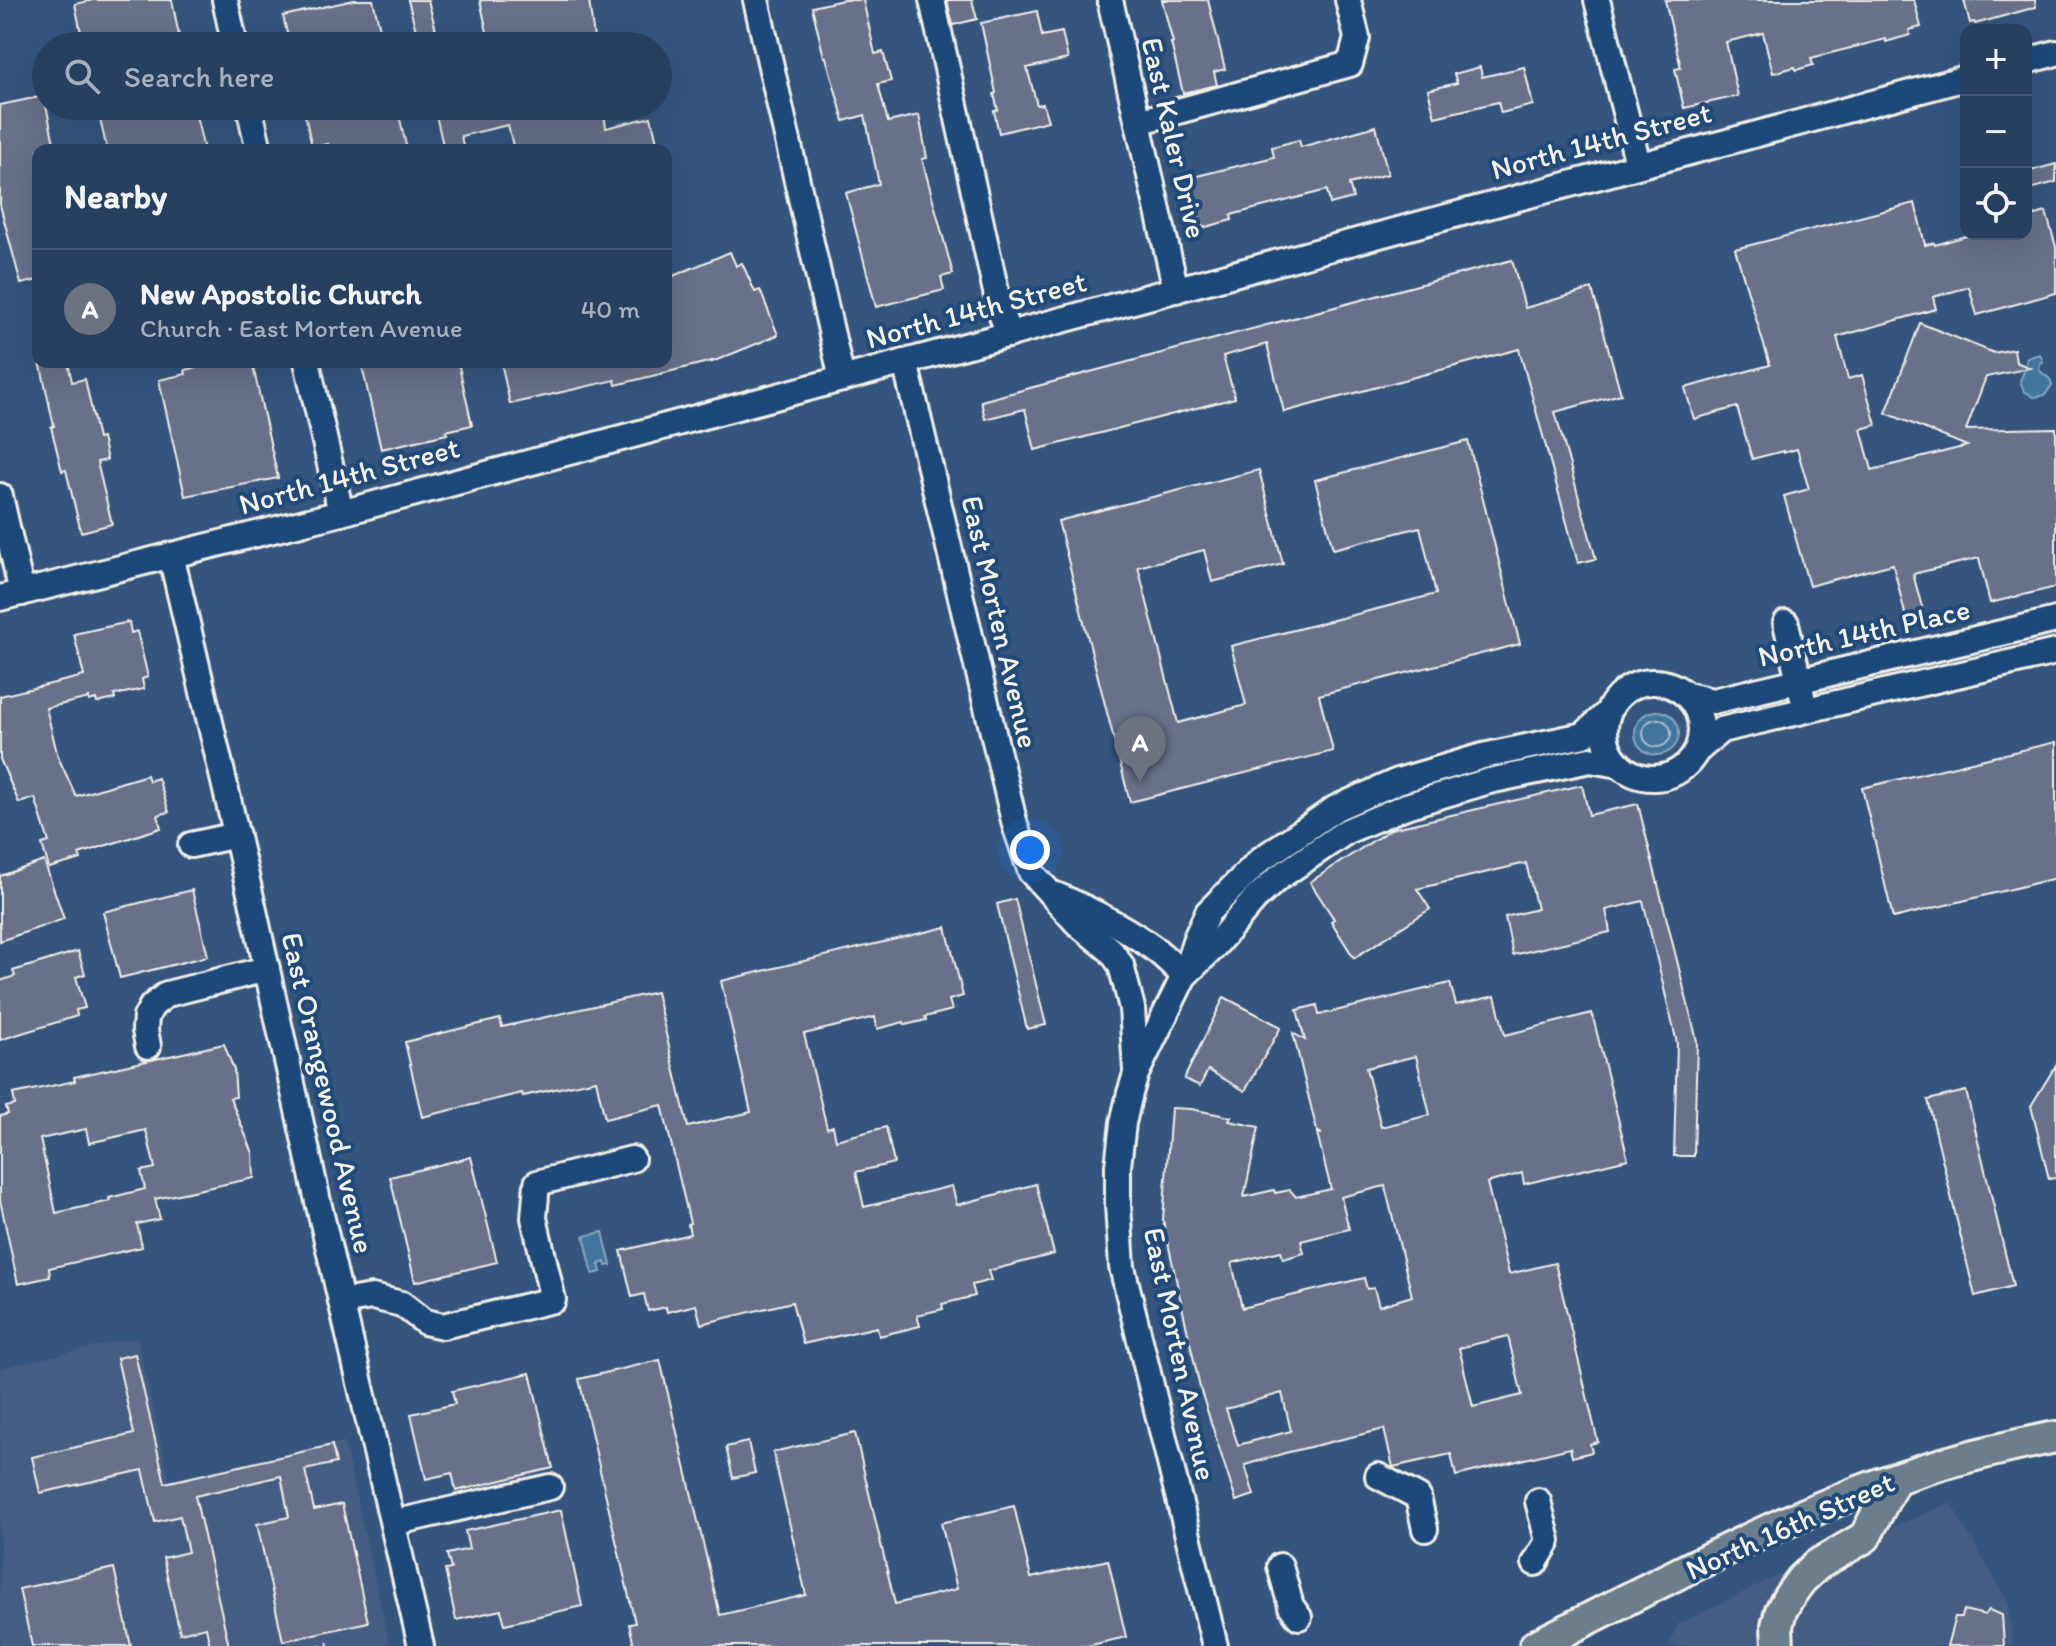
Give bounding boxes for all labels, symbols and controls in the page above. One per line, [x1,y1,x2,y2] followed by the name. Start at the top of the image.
[1960,24,2032,240] map controls
[1960,24,2032,96] button: +
[32,32,672,120] search box
[1133,34,1216,242] street label: East Kaler Drive
[60,54,104,98] icon: search
[124,58,274,95] text: Search here
[1487,93,1715,188] street label: North 14th Street
[1960,96,2032,168] button: −
[1960,168,2032,240] button: locate
[64,176,167,217] text: Nearby
[862,262,1090,357] street label: North 14th Street
[140,275,421,312] text: New Apostolic Church
[82,293,98,325] text: A
[581,293,640,325] text: 40 m
[140,312,463,344] text: Church · East Morten Avenue
[235,428,463,523] street label: North 14th Street
[953,492,1048,752] street label: East Morten Avenue
[1754,590,1973,675] street label: North 14th Place
[1114,716,1166,782] pin: A
[1010,830,1050,870] your location
[274,929,383,1257] street label: East Orangewood Avenue
[1136,1224,1225,1484] street label: East Morten Avenue
[1680,1463,1900,1588] street label: North 16th Street

